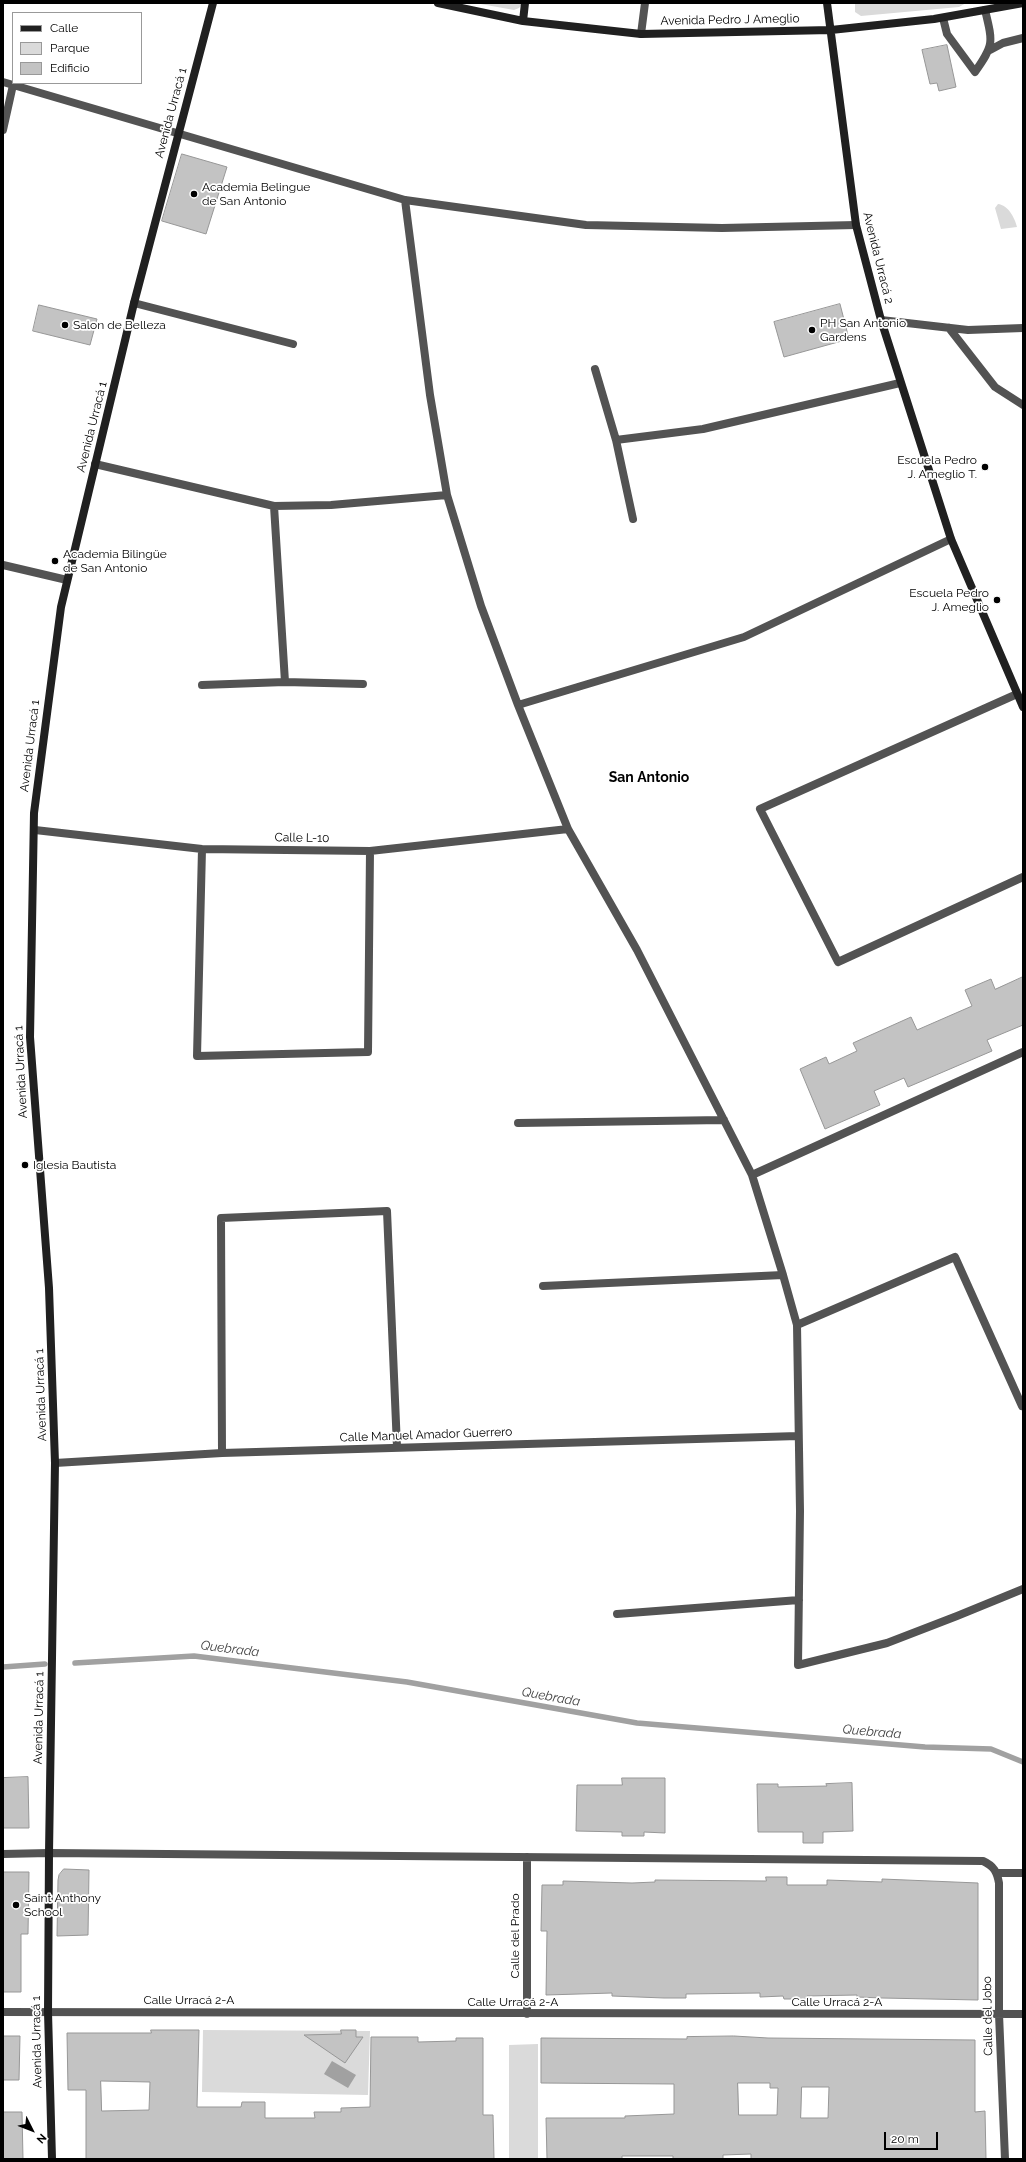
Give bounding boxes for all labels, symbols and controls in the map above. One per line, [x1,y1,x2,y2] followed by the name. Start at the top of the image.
[12,12,142,84] legend
[660,12,800,28] street label: Avenida Pedro J Ameglio
[50,21,78,35] text: Calle
[50,41,90,55] text: Parque
[50,61,90,75] text: Edificio
[152,66,190,160] street label: Avenida Urracá 1
[202,180,310,208] place label: Academia Belingue de San Antonio
[189,189,199,199] marker: Academia Belingue de San Antonio
[860,211,896,305] street label: Avenida Urracá 2
[820,316,906,344] place label: PH San Antonio Gardens
[73,318,166,332] place label: Salon de Belleza
[60,320,70,330] marker: Salon de Belleza
[807,325,817,335] marker: PH San Antonio Gardens
[74,380,110,474] street label: Avenida Urracá 1
[897,453,977,481] place label: Escuela Pedro J. Ameglio T.
[980,462,990,472] marker: Escuela Pedro J. Ameglio T.
[63,547,167,575] place label: Academia Bilingüe de San Antonio
[50,556,60,566] marker: Academia Bilingüe de San Antonio
[909,586,989,614] place label: Escuela Pedro J. Ameglio
[992,595,1002,605] marker: Escuela Pedro J. Ameglio
[17,699,43,793] street label: Avenida Urracá 1
[609,770,689,786] district label: San Antonio
[274,830,330,846] street label: Calle L-10
[11,1025,31,1119] street label: Avenida Urracá 1
[33,1158,116,1172] place label: Iglesia Bautista
[20,1160,30,1170] marker: Iglesia Bautista
[32,1348,50,1442] street label: Avenida Urracá 1
[339,1425,513,1445] street label: Calle Manuel Amador Guerrero
[200,1638,260,1660] water label: Quebrada
[31,1671,47,1765] street label: Avenida Urracá 1
[521,1684,581,1710] water label: Quebrada
[842,1722,902,1742] water label: Quebrada
[24,1891,101,1919] place label: Saint Anthony School
[508,1893,522,1979] street label: Calle del Prado
[11,1900,21,1910] marker: Saint Anthony School
[980,1976,996,2056] street label: Calle del Jobo
[144,1993,234,2007] street label: Calle Urracá 2-A
[29,1995,45,2089] street label: Avenida Urracá 1
[468,1995,558,2009] street label: Calle Urracá 2-A
[792,1995,882,2009] street label: Calle Urracá 2-A
[12,2110,52,2150] north arrow
[886,2124,940,2150] scale bar
[34,2131,49,2146] text: N
[891,2132,919,2146] text: 20 m

